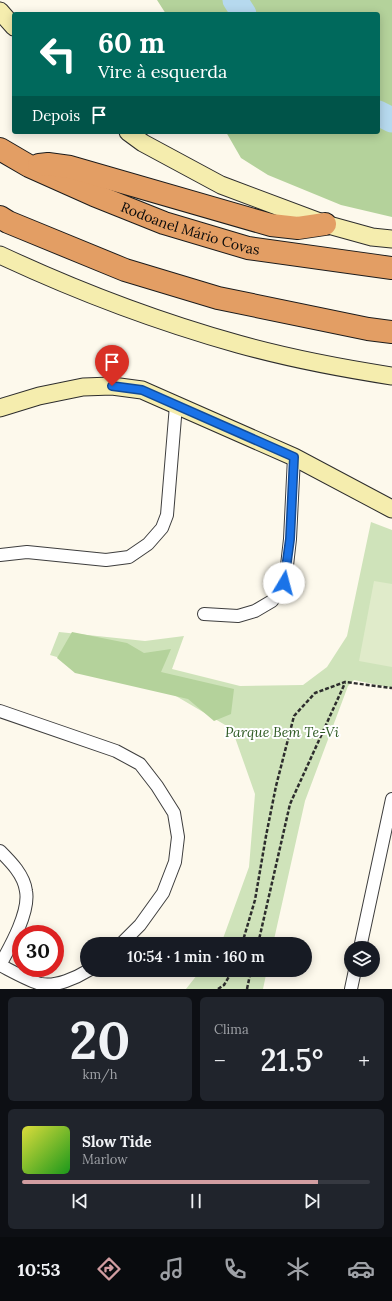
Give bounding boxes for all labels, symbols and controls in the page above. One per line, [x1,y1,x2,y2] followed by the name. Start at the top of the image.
[98,25,165,61] text: 60 m
[32,28,84,80] icon: left
[98,60,227,83] text: Vire à esquerda
[88,104,110,126] icon: arrive
[32,106,80,125] text: Depois
[118,198,261,259] street label: Rodoanel Mário Covas
[95,345,129,386] pin
[101,351,123,373] icon: arrive
[263,562,305,604] position arrow
[225,723,339,741] park label: Parque Bem Te-Vi
[12,925,64,977] speed limit sign: 30
[344,941,380,977] map controls
[344,941,380,977] button: layers
[127,947,265,966] text: 10:54 · 1 min · 160 m
[70,1007,130,1073] text: 20
[214,1021,249,1038] text: Clima
[261,1041,323,1079] text: 21.5°
[214,1046,226,1074] text: −
[358,1046,370,1074] text: +
[82,1066,118,1083] text: km/h
[82,1132,152,1151] text: Slow Tide
[82,1151,128,1168] text: Marlow
[69,1190,91,1212] icon: previous
[185,1190,207,1212] icon: pause
[301,1190,323,1212] icon: next
[95,1255,123,1283] icon: directions
[158,1255,186,1283] icon: music
[221,1255,249,1283] icon: phone
[284,1255,312,1283] icon: climate
[347,1255,375,1283] icon: car
[17,1258,60,1281] text: 10:53

